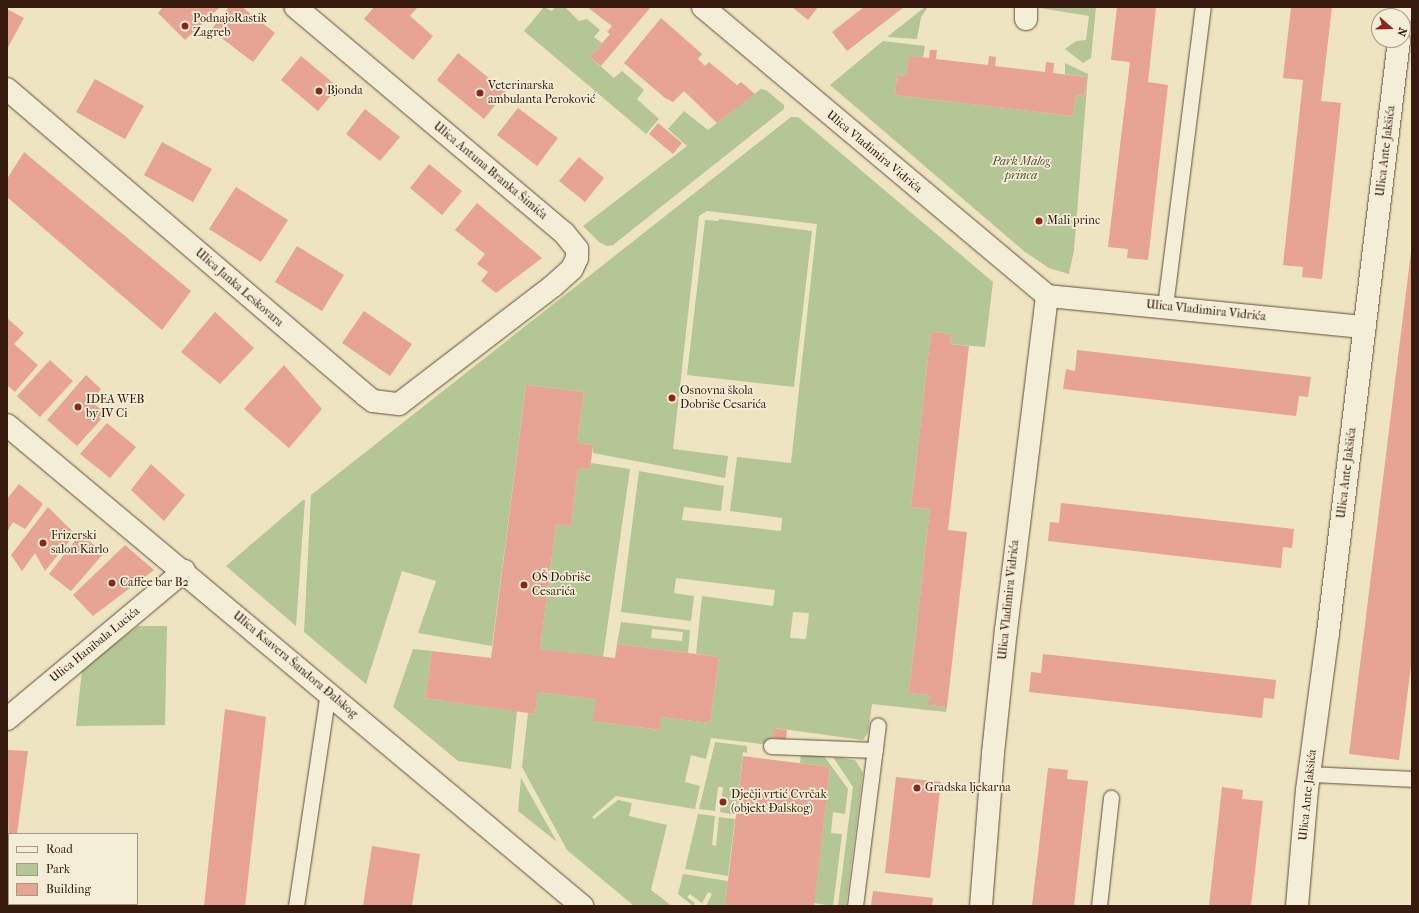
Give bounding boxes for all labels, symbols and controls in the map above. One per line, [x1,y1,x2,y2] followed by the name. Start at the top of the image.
[1371,8,1411,48] north arrow
[193,12,267,40] place label: PodnajoRastik Zagreb
[180,21,190,31] marker: PodnajoRastik Zagreb
[1394,26,1409,38] text: N
[488,79,595,107] place label: Veterinarska ambulanta Peroković
[327,84,363,98] place label: Bjonda
[314,86,324,96] marker: Bjonda
[475,88,485,98] marker: Veterinarska ambulanta Peroković
[1373,105,1399,197] street label: Ulica Ante Jakšića
[823,108,925,196] street label: Ulica Vladimira Vidrića
[430,119,550,223] street label: Ulica Antuna Branka Šimića
[992,155,1050,183] park label: Park Malog princa
[1047,214,1100,228] place label: Mali princ
[1034,216,1044,226] marker: Mali princ
[192,246,286,330] street label: Ulica Janka Leskovara
[1145,298,1267,324] street label: Ulica Vladimira Vidrića
[680,384,766,412] place label: Osnovna škola Dobriše Cesarića
[86,393,144,421] place label: IDEA WEB by IV Ci
[667,393,677,403] marker: Osnovna škola Dobriše Cesarića
[73,402,83,412] marker: IDEA WEB by IV Ci
[1334,427,1360,519] street label: Ulica Ante Jakšića
[51,529,108,557] place label: Frizerski salon Karlo
[38,538,48,548] marker: Frizerski salon Karlo
[996,539,1022,661] street label: Ulica Vladimira Vidrića
[532,571,591,599] place label: OŠ Dobriše Cesarića
[120,576,189,590] place label: Caffee bar B2
[107,578,117,588] marker: Caffee bar B2
[519,580,529,590] marker: OŠ Dobriše Cesarića
[47,604,143,686] street label: Ulica Hanibala Lucića
[230,609,360,721] street label: Ulica Ksavera Šandora Đalskog
[1296,749,1320,841] street label: Ulica Ante Jakšića
[925,781,1011,795] place label: Gradska ljekarna
[912,783,922,793] marker: Gradska ljekarna
[731,788,827,816] place label: Dječji vrtić Cvrčak (objekt Đalskog)
[718,797,728,807] marker: Dječji vrtić Cvrčak (objekt Đalskog)
[8,833,138,905] legend
[46,842,73,856] text: Road
[46,862,70,876] text: Park
[46,882,91,896] text: Building

